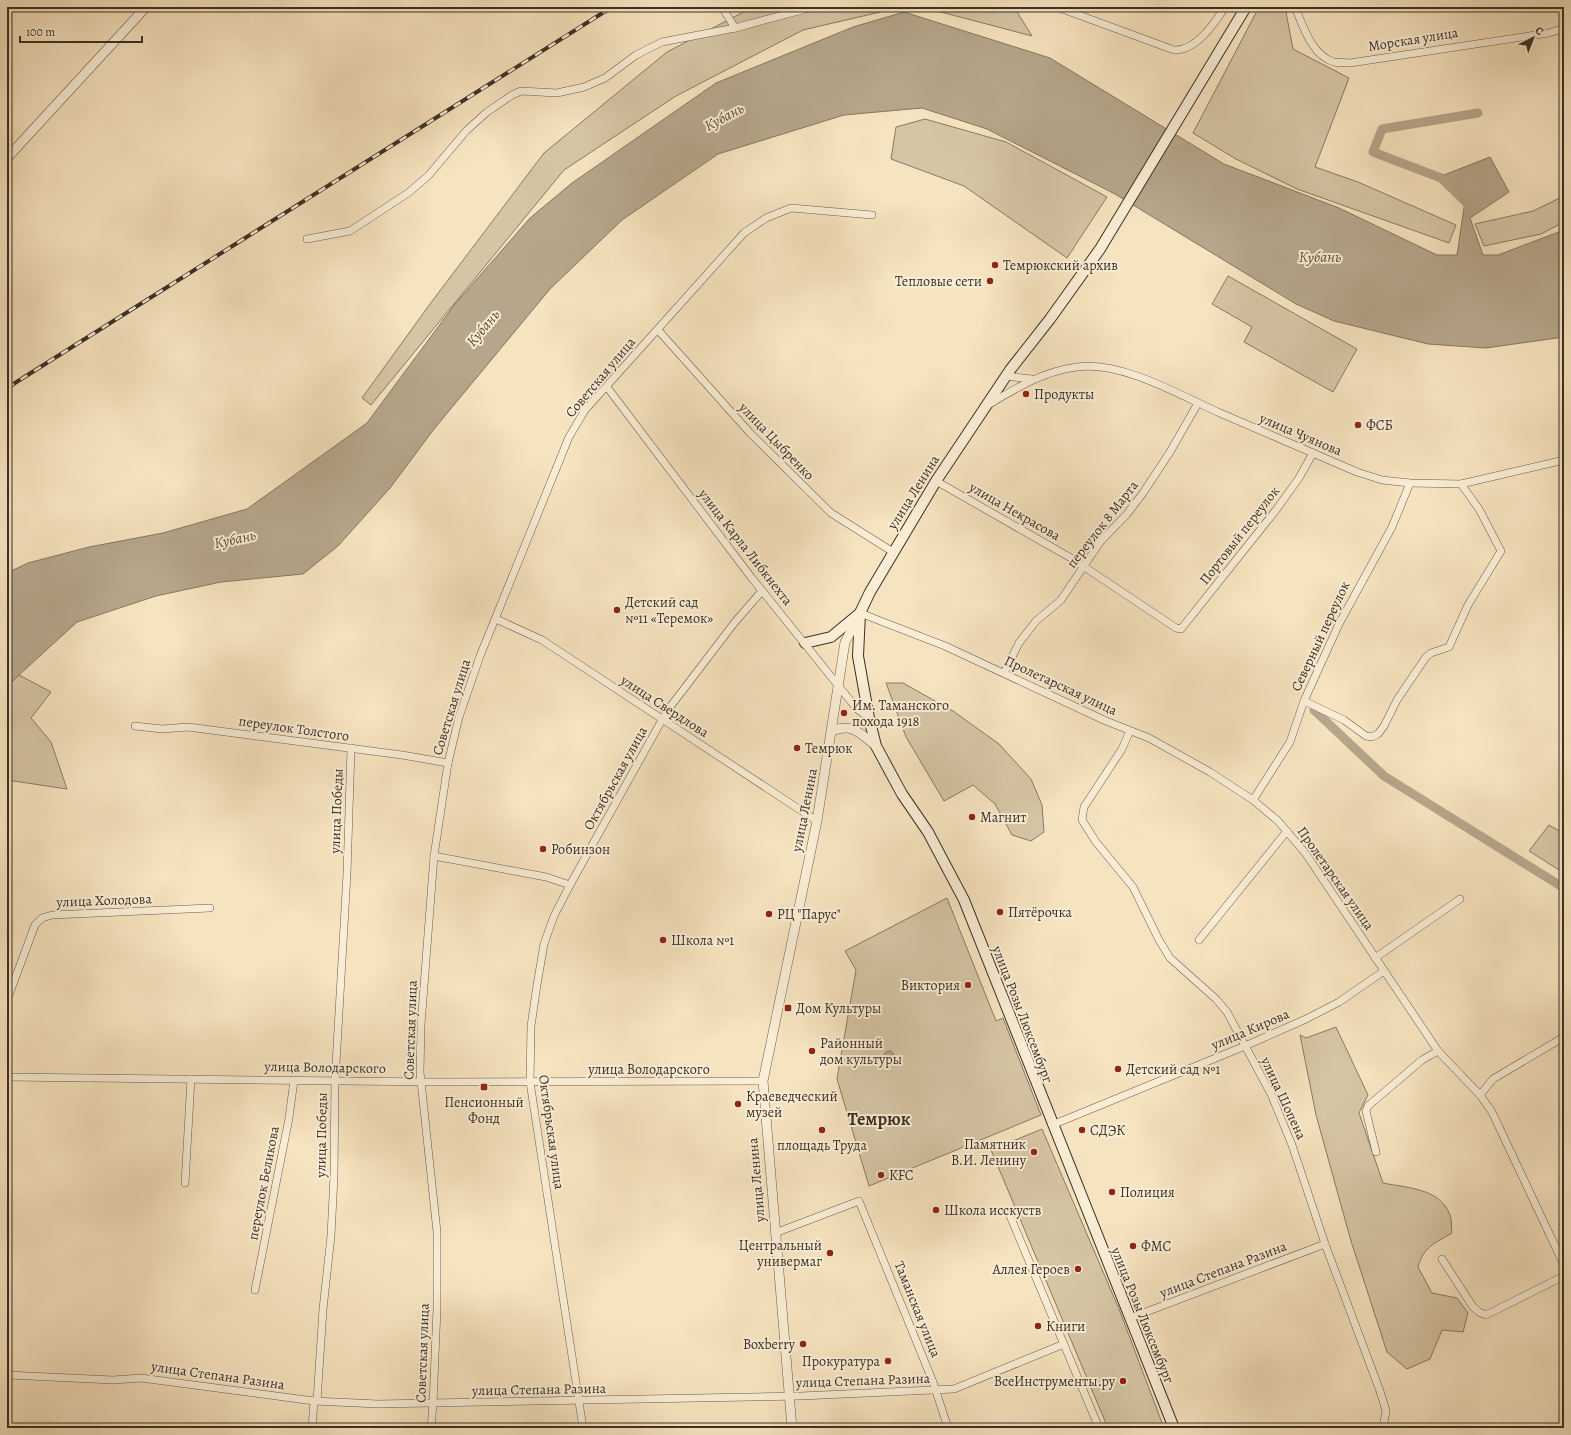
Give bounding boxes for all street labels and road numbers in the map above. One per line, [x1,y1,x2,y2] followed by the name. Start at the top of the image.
[1367,23,1460,56] street label: Морская улица
[561,333,640,422] street label: Советская улица
[734,398,819,484] street label: улица Цыбренко
[1256,408,1345,461] street label: улица Чуянова
[882,451,944,534] street label: улица Ленина
[1062,476,1143,572] street label: переулок 8 Марта
[965,477,1064,546] street label: улица Некрасова
[1195,482,1284,588] street label: Портовый переулок
[694,484,797,610] street label: улица Карла Либкнехта
[1287,578,1354,694] street label: Северный переулок
[1001,651,1121,720] street label: Пролетарская улица
[428,656,475,758] street label: Советская улица
[616,670,713,742] street label: улица Свердлова
[237,711,351,746] street label: переулок Толстого
[579,723,652,833] street label: Октябрьская улица
[787,766,822,854] street label: улица Ленина
[325,768,347,855] street label: улица Победы
[1293,823,1379,934] street label: Пролетарская улица
[55,889,153,912] street label: улица Холодова
[987,942,1057,1086] street label: улица Розы Люксембург
[399,979,422,1080] street label: Советская улица
[1207,1004,1293,1055] street label: улица Кирова
[1256,1053,1311,1143] street label: улица Шопена
[263,1057,386,1078] street label: улица Володарского
[587,1060,710,1079] street label: улица Володарского
[534,1074,569,1191] street label: Октябрьская улица
[311,1092,332,1179] street label: улица Победы
[243,1124,284,1242] street label: переулок Беликова
[743,1136,770,1224] street label: улица Ленина
[1156,1236,1290,1303] street label: улица Степана Разина
[1106,1243,1179,1386] street label: улица Розы Люксембург
[890,1258,946,1361] street label: Таманская улица
[411,1302,434,1403] street label: Советская улица
[149,1357,286,1394] street label: улица Степана Разина
[795,1369,931,1392] street label: улица Степана Разина
[471,1379,607,1400] street label: улица Степана Разина

